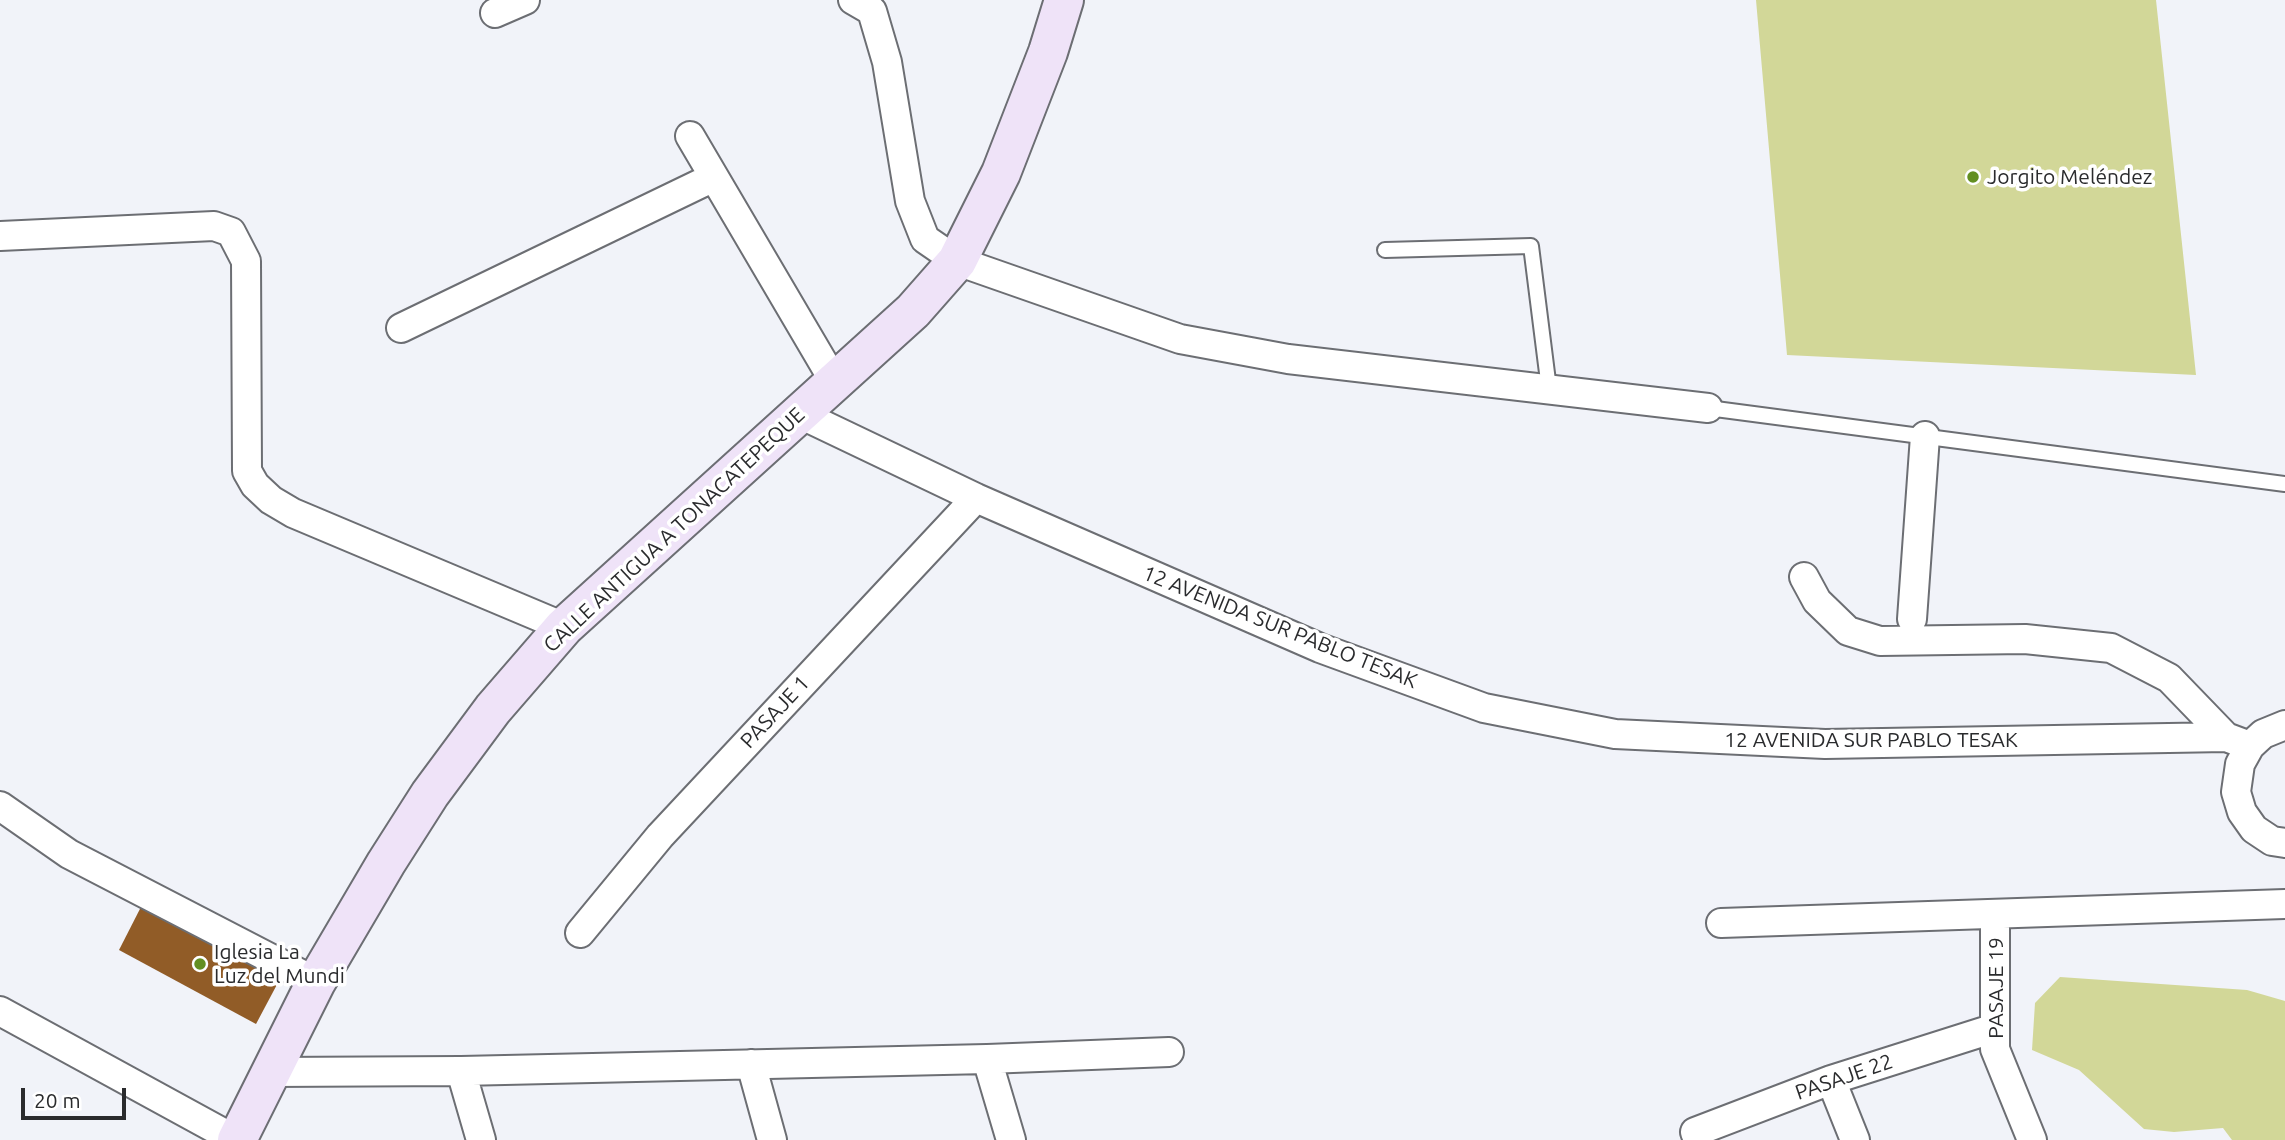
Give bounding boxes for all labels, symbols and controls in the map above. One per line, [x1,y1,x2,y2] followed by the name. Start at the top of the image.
[1987,164,2153,190] place label: Jorgito Meléndez
[1965,169,1981,185] marker: Jorgito Meléndez
[538,402,810,658] street label: CALLE ANTIGUA A TONACATEPEQUE
[1139,560,1421,694] street label: 12 AVENIDA SUR PABLO TESAK
[735,671,815,753] street label: PASAJE 1
[1724,727,2018,753] street label: 12 AVENIDA SUR PABLO TESAK
[1983,937,2009,1039] street label: PASAJE 19
[214,939,345,989] place label: Iglesia La Luz del Mundi
[192,956,208,972] marker: Iglesia La Luz del Mundi
[1792,1049,1896,1105] street label: PASAJE 22
[24,1074,130,1118] scale bar
[34,1088,81,1112] text: 20 m

